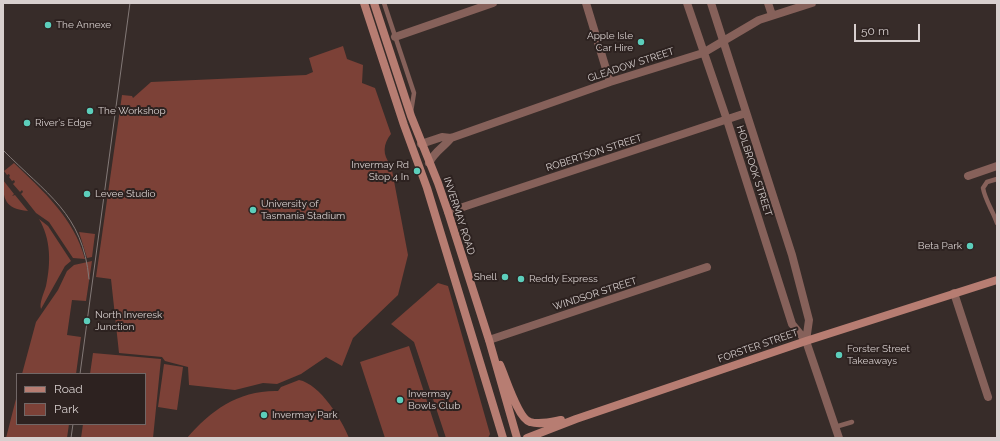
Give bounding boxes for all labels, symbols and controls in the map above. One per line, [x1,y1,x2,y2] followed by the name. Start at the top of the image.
[856,16,922,42] scale bar
[56,19,111,31] place label: The Annexe
[43,20,53,30] marker: The Annexe
[861,24,889,38] text: 50 m
[587,30,633,54] place label: Apple Isle Car Hire
[636,37,646,47] marker: Apple Isle Car Hire
[586,45,676,85] street label: GLEADOW STREET
[98,105,166,117] place label: The Workshop
[85,106,95,116] marker: The Workshop
[35,117,92,129] place label: River's Edge
[22,118,32,128] marker: River's Edge
[734,124,774,218] street label: HOLBROOK STREET
[545,132,643,174] street label: ROBERTSON STREET
[351,159,409,182] place label: Invermay Rd Stop 4 In
[412,166,422,176] marker: Invermay Rd Stop 4 In
[441,176,477,256] street label: INVERMAY ROAD
[95,188,156,200] place label: Levee Studio
[82,189,92,199] marker: Levee Studio
[261,198,345,222] place label: University of Tasmania Stadium
[248,205,258,215] marker: University of Tasmania Stadium
[918,240,962,252] place label: Beta Park
[965,241,975,251] marker: Beta Park
[474,271,497,283] place label: Shell
[500,272,510,282] marker: Shell
[529,273,598,285] place label: Reddy Express
[516,274,526,284] marker: Reddy Express
[552,275,638,313] street label: WINDSOR STREET
[95,309,162,332] place label: North Inveresk Junction
[82,316,92,326] marker: North Inveresk Junction
[716,327,800,365] street label: FORSTER STREET
[847,343,910,366] place label: Forster Street Takeaways
[834,350,844,360] marker: Forster Street Takeaways
[16,373,146,425] legend
[54,382,83,396] text: Road
[408,388,460,412] place label: Invermay Bowls Club
[395,395,405,405] marker: Invermay Bowls Club
[54,402,79,416] text: Park
[272,409,338,421] place label: Invermay Park
[259,410,269,420] marker: Invermay Park

